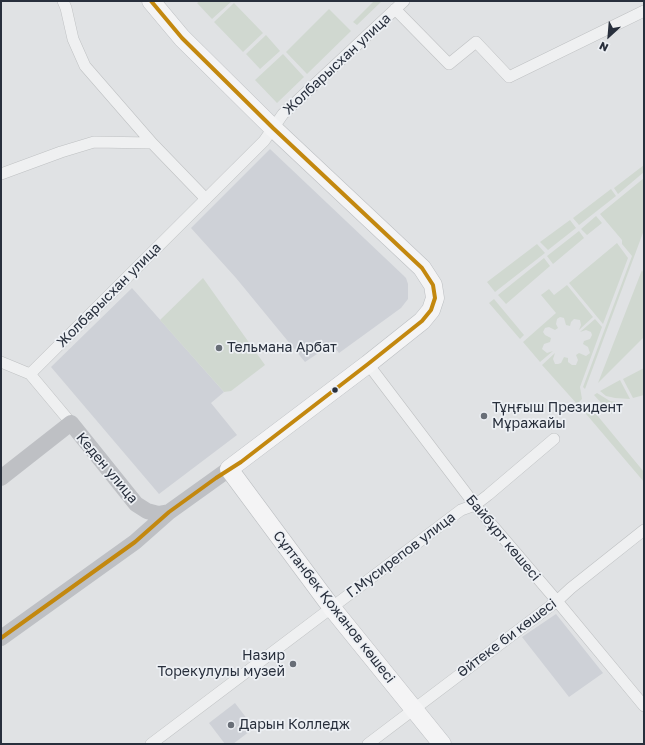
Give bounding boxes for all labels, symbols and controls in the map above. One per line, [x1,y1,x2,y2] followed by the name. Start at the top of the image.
[280,10,394,118] street label: Жолбарысхан улица
[589,16,629,56] north arrow
[597,40,610,55] text: N
[53,239,165,351] street label: Жолбарысхан улица
[227,340,337,356] place label: Тельмана Арбат
[214,343,224,353] marker: Тельмана Арбат
[330,385,340,395] unlabelled marker
[492,400,623,432] place label: Тұңғыш Президент Мұражайы
[479,411,489,421] marker: Тұңғыш Президент Мұражайы
[73,429,141,507] street label: Кеден улица
[462,492,544,584] street label: Байбұрт көшесі
[343,509,459,601] street label: Г.Мусирепов улица
[269,528,399,686] street label: Сұлтанбек Қожанов көшесі
[454,595,560,681] street label: Әйтеке би көшесі
[157,648,285,680] place label: Назир Торекулулы музей
[288,659,298,669] marker: Назир Торекулулы музей
[239,717,350,733] place label: Дарын Колледж
[226,720,236,730] marker: Дарын Колледж

